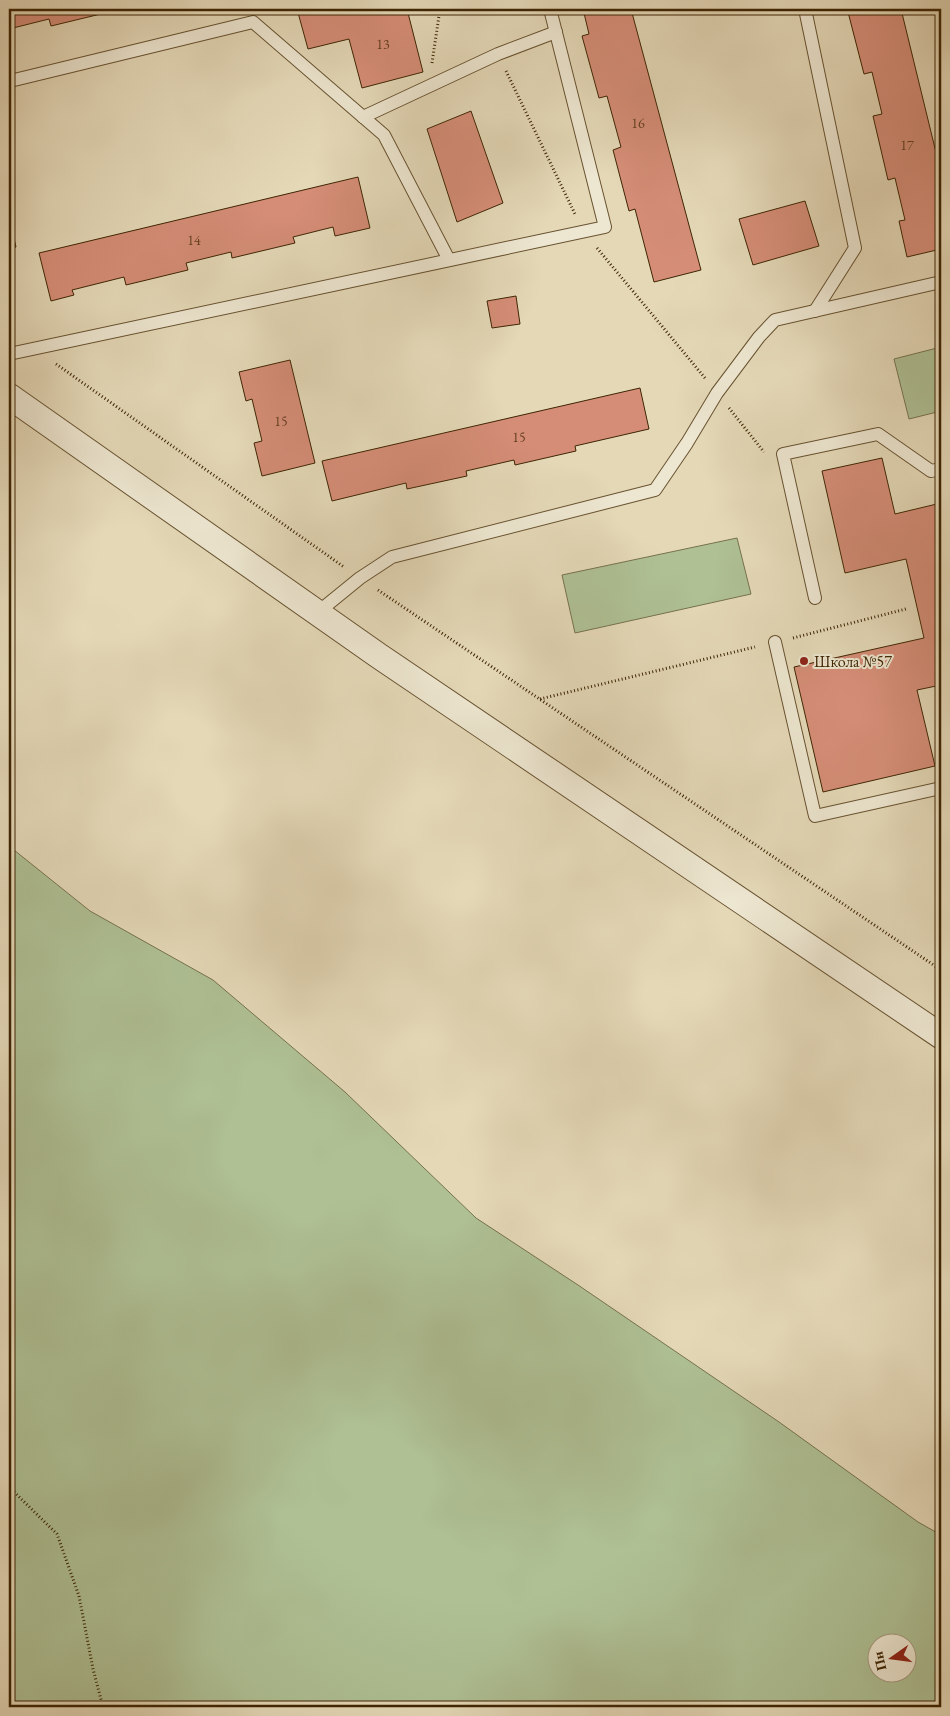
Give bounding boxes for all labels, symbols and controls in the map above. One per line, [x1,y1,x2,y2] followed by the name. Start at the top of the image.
[376,35,390,53] house number: 13
[631,114,645,132] house number: 16
[900,136,914,154] house number: 17
[187,231,201,249] house number: 14
[274,412,288,430] house number: 15
[512,428,526,446] house number: 15
[814,651,892,672] place label: Школа №57
[798,655,810,667] marker: Школа №57
[868,1634,918,1684] north arrow
[868,1650,890,1673] text: Пн

